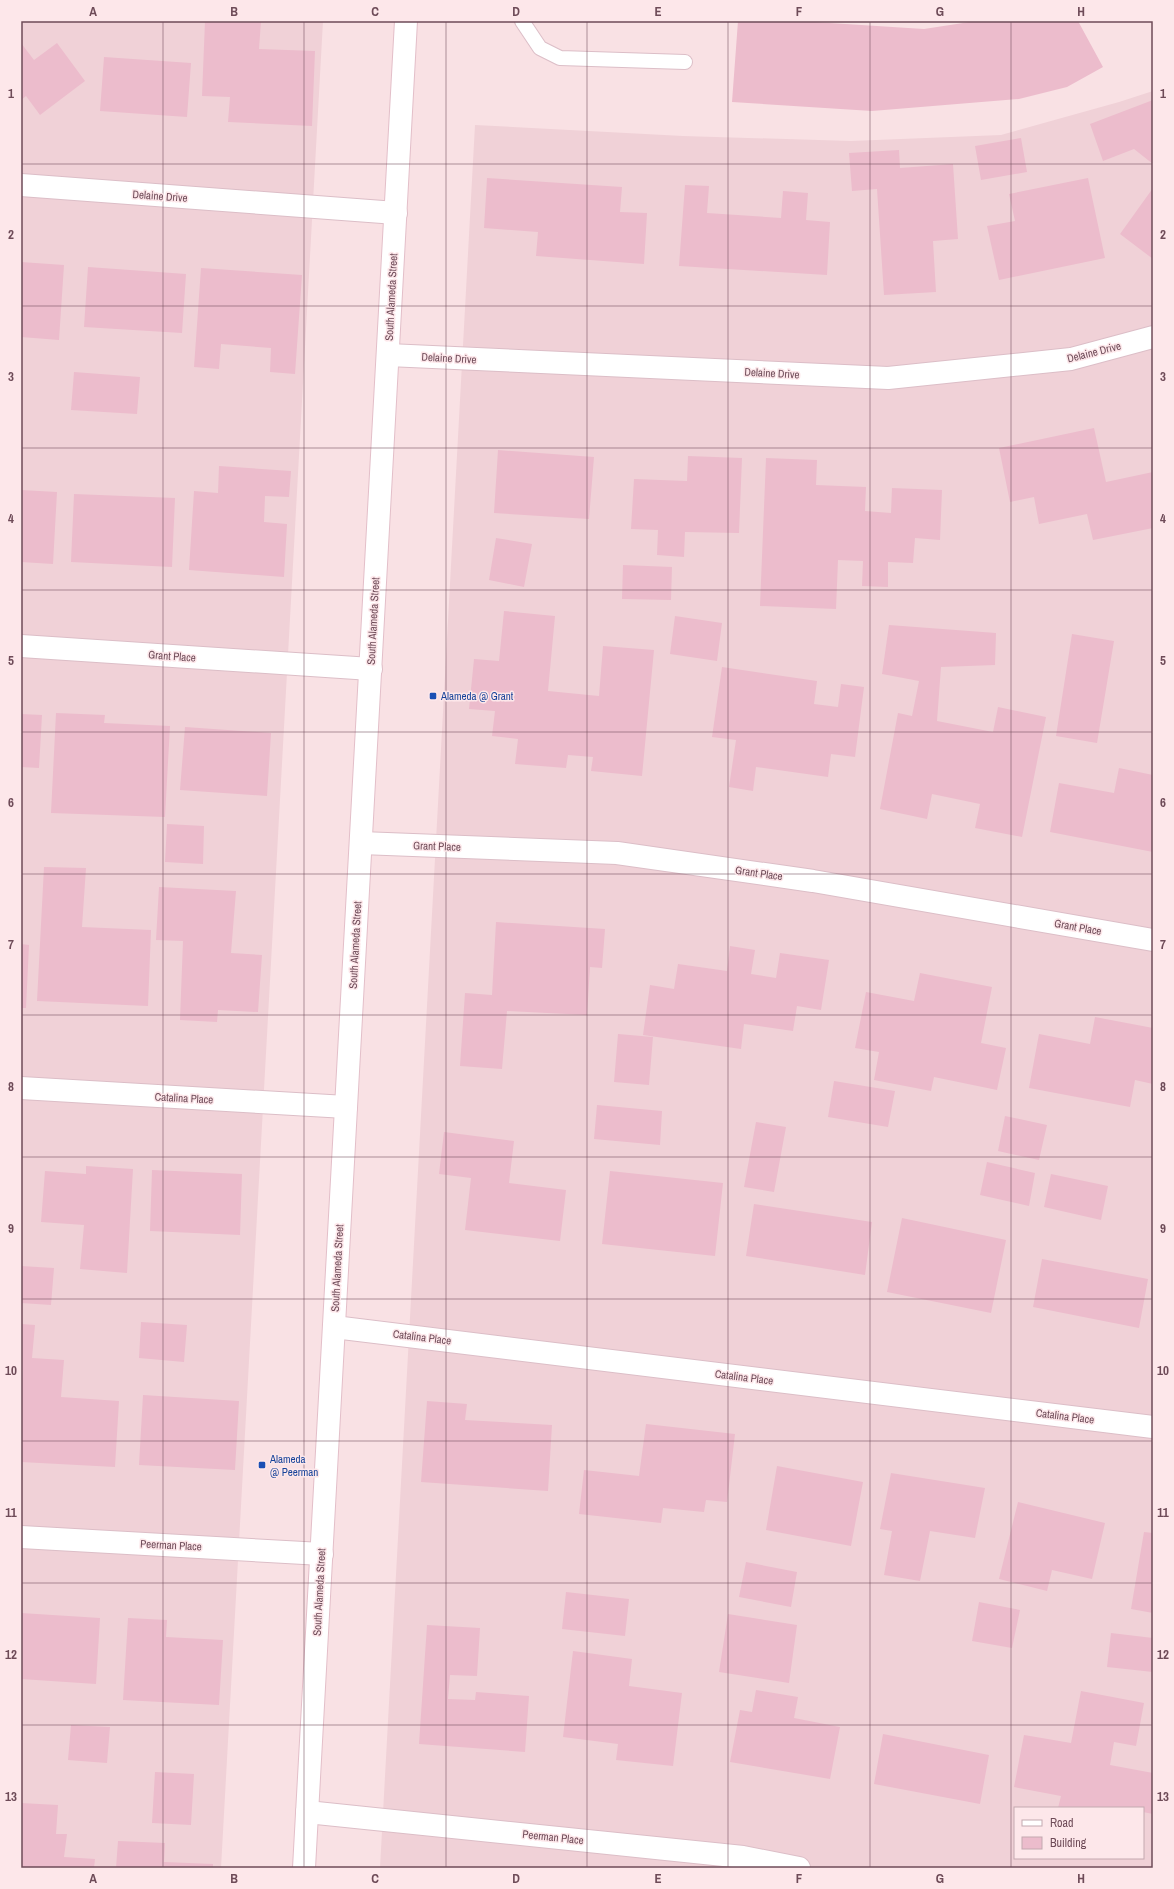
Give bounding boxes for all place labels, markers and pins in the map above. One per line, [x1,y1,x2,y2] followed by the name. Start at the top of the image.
[440,689,514,703] place label: Alameda @ Grant
[428,691,438,701] marker: Alameda @ Grant
[269,1452,318,1479] place label: Alameda @ Peerman
[257,1460,267,1470] marker: Alameda @ Peerman

